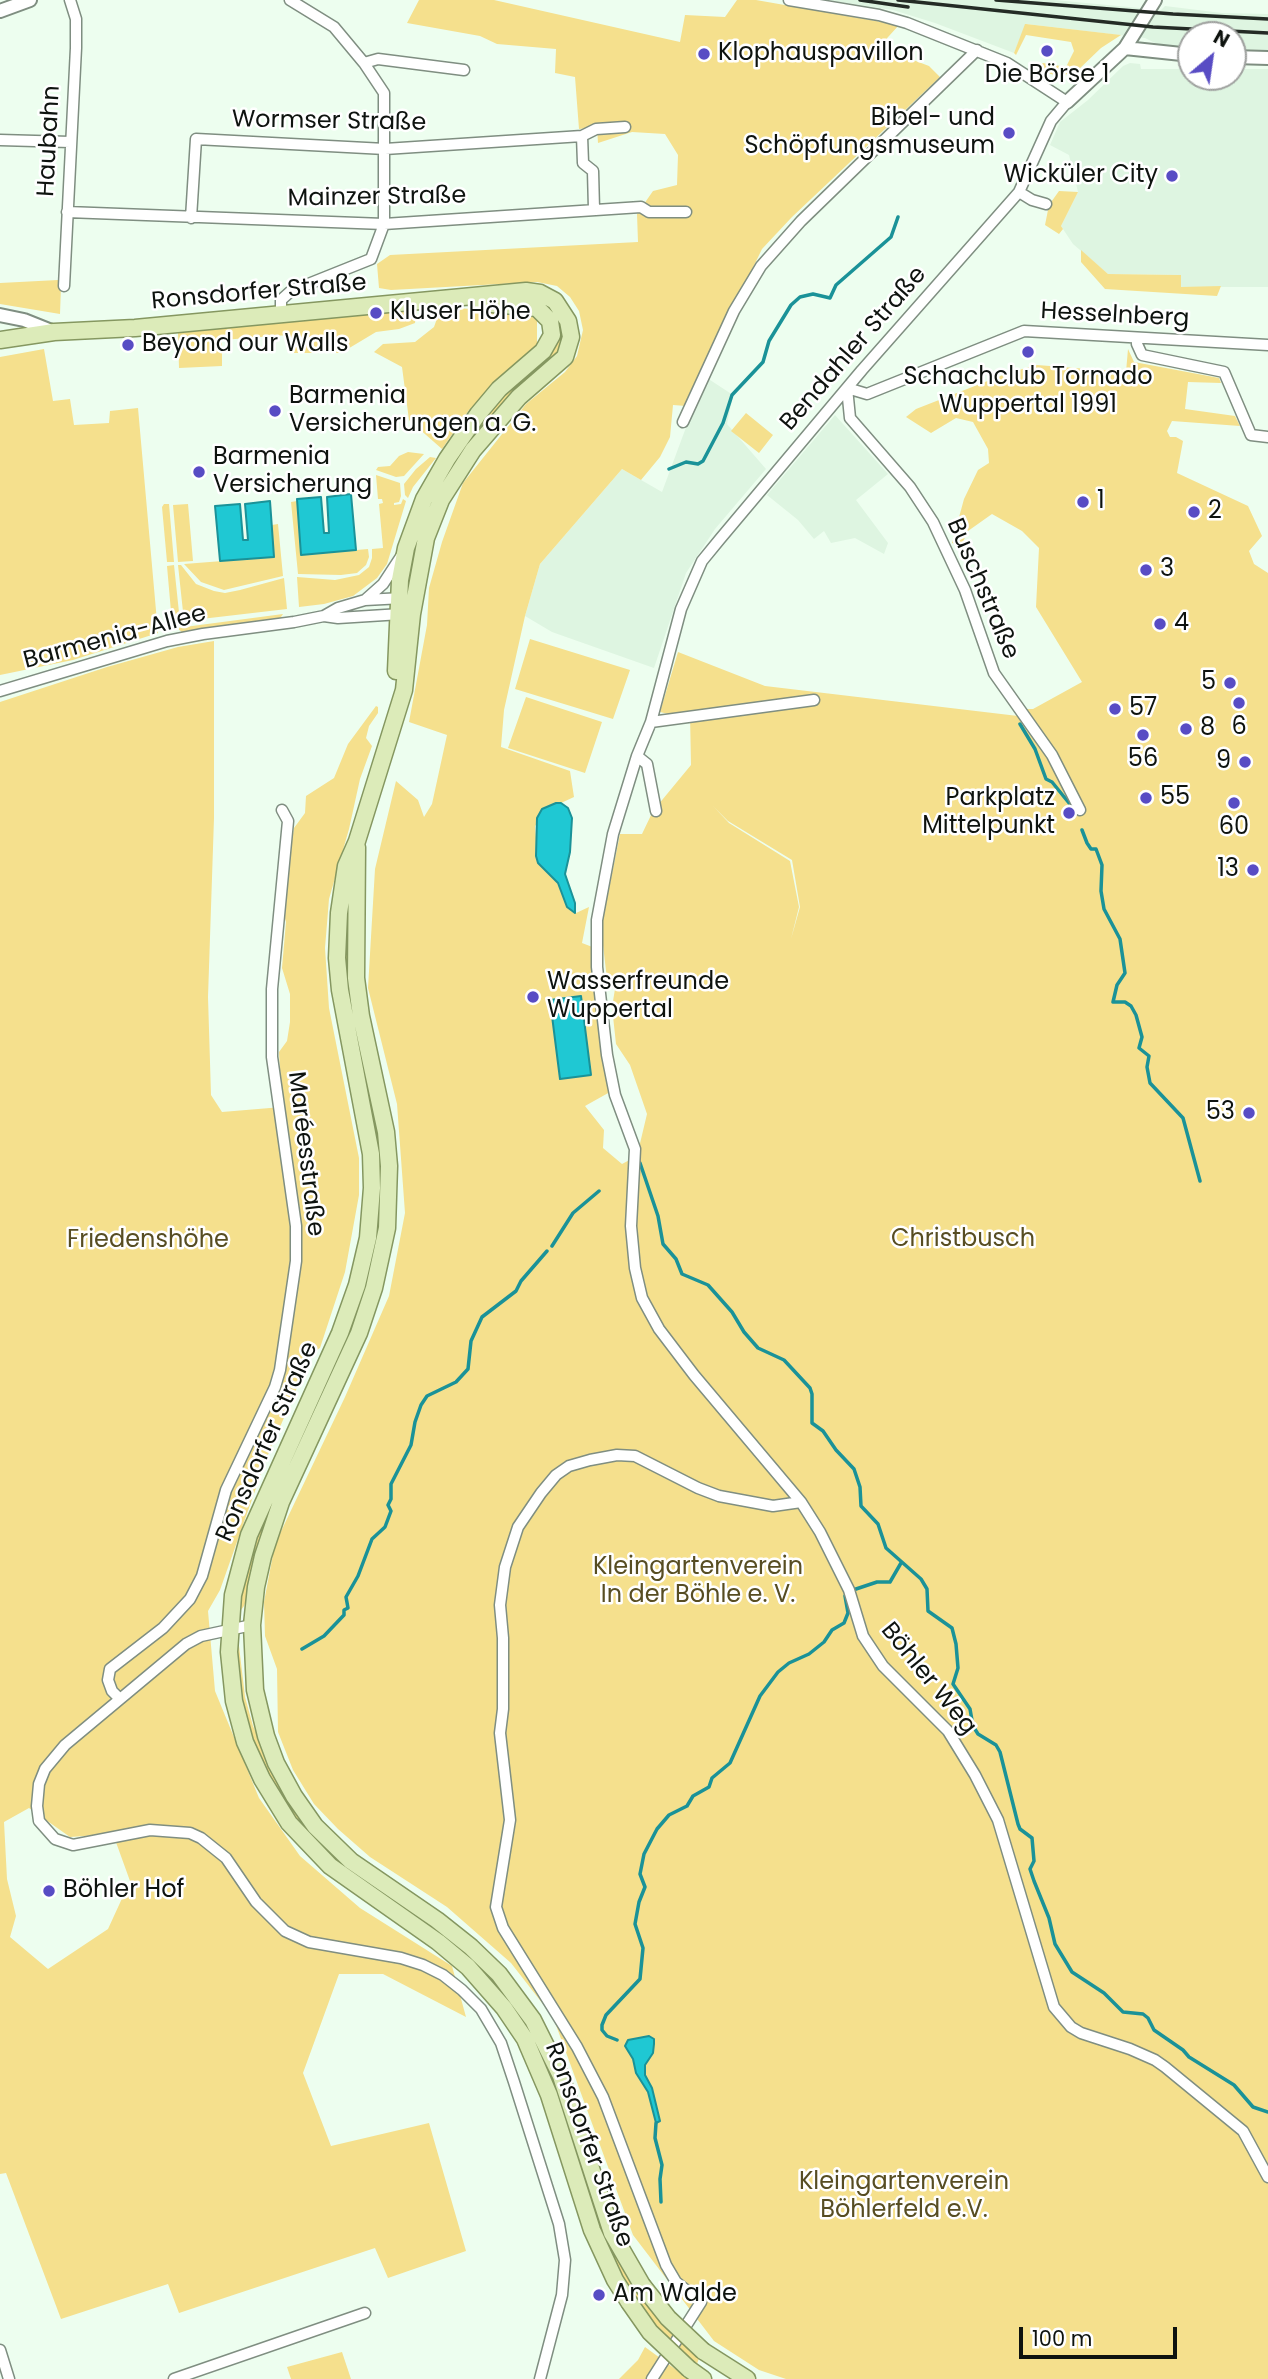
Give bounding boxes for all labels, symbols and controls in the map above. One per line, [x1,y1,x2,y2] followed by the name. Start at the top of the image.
[1177,21,1247,91] north arrow
[1209,24,1234,54] text: N
[718,40,924,68] place label: Klophauspavillon
[1039,43,1055,59] marker: Die Börse 1
[696,46,712,62] marker: Klophauspavillon
[985,62,1109,90] place label: Die Börse 1
[33,85,67,197] street label: Haubahn
[744,105,995,161] place label: Bibel- und Schöpfungsmuseum
[232,106,426,138] street label: Wormser Straße
[1001,125,1017,141] marker: Bibel- und Schöpfungsmuseum
[1004,162,1158,190] place label: Wicküler City
[1164,168,1180,184] marker: Wicküler City
[287,182,467,214] street label: Mainzer Straße
[775,261,933,437] street label: Bendahler Straße
[150,269,368,317] street label: Ronsdorfer Straße
[1040,298,1190,334] street label: Hesselnberg
[390,299,531,327] place label: Kluser Höhe
[368,305,384,321] marker: Kluser Höhe
[142,331,349,359] place label: Beyond our Walls
[120,337,136,353] marker: Beyond our Walls
[1020,344,1036,360] marker: Schachclub Tornado Wuppertal 1991
[903,364,1153,420] place label: Schachclub Tornado Wuppertal 1991
[289,383,536,439] place label: Barmenia Versicherungen a. G.
[267,403,283,419] marker: Barmenia Versicherungen a. G.
[213,444,372,500] place label: Barmenia Versicherung
[191,464,207,480] marker: Barmenia Versicherung
[1097,488,1105,516] place label: 1
[1075,494,1091,510] marker: 1
[1208,498,1222,526] place label: 2
[1186,504,1202,520] marker: 2
[939,514,1025,664] street label: Buschstraße
[1160,556,1174,584] place label: 3
[1138,562,1154,578] marker: 3
[21,600,209,676] street label: Barmenia-Allee
[1174,610,1189,638] place label: 4
[1152,616,1168,632] marker: 4
[1201,669,1216,697] place label: 5
[1222,675,1238,691] marker: 5
[1129,695,1157,723] place label: 57
[1231,695,1247,711] marker: 6
[1107,701,1123,717] marker: 57
[1231,714,1247,742] place label: 6
[1200,715,1215,743] place label: 8
[1178,721,1194,737] marker: 8
[1135,727,1151,743] marker: 56
[1128,746,1158,774] place label: 56
[1216,748,1231,776] place label: 9
[1237,754,1253,770] marker: 9
[1160,784,1190,812] place label: 55
[922,785,1055,841] place label: Parkplatz Mittelpunkt
[1138,790,1154,806] marker: 55
[1226,795,1242,811] marker: 60
[1061,805,1077,821] marker: Parkplatz Mittelpunkt
[1219,814,1249,842] place label: 60
[1217,856,1239,884] place label: 13
[1245,862,1261,878] marker: 13
[547,969,729,1025] place label: Wasserfreunde Wuppertal
[525,989,541,1005] marker: Wasserfreunde Wuppertal
[281,1070,329,1238] street label: Maréesstraße
[1206,1099,1235,1127] place label: 53
[1241,1105,1257,1121] marker: 53
[891,1226,1035,1254] park label: Christbusch
[67,1227,229,1255] park label: Friedenshöhe
[211,1338,325,1546] street label: Ronsdorfer Straße
[593,1554,803,1610] park label: Kleingartenverein In der Böhle e. V.
[874,1617,982,1741] street label: Böhler Weg
[63,1877,184,1905] place label: Böhler Hof
[41,1883,57,1899] marker: Böhler Hof
[538,2039,638,2251] street label: Ronsdorfer Straße
[799,2169,1009,2225] park label: Kleingartenverein Böhlerfeld e.V.
[613,2281,737,2309] place label: Am Walde
[591,2287,607,2303] marker: Am Walde
[1023,2312,1180,2356] scale bar
[1032,2324,1092,2353] text: 100 m

